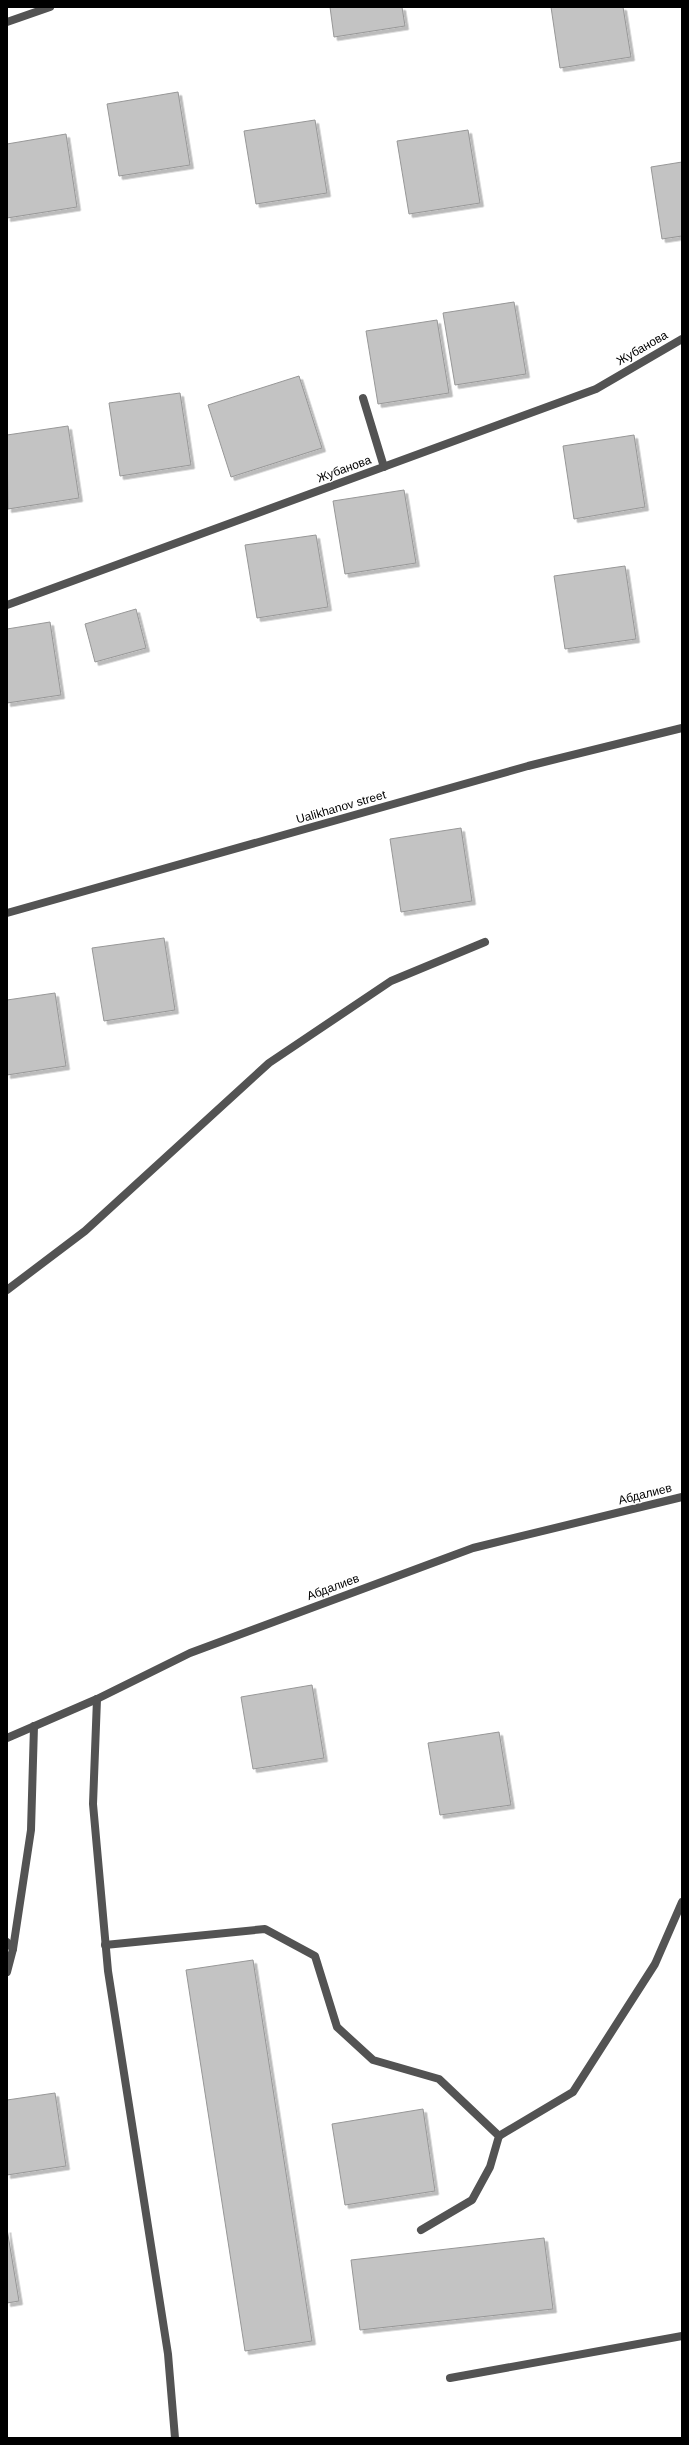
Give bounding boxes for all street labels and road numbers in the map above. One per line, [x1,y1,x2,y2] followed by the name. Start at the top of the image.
[614,328,670,368] street label: Жубанова
[315,453,373,485] street label: Жубанова
[295,787,388,827] street label: Ualikhanov street
[617,1481,673,1507] street label: Абдалиев
[305,1571,361,1603] street label: Абдалиев

